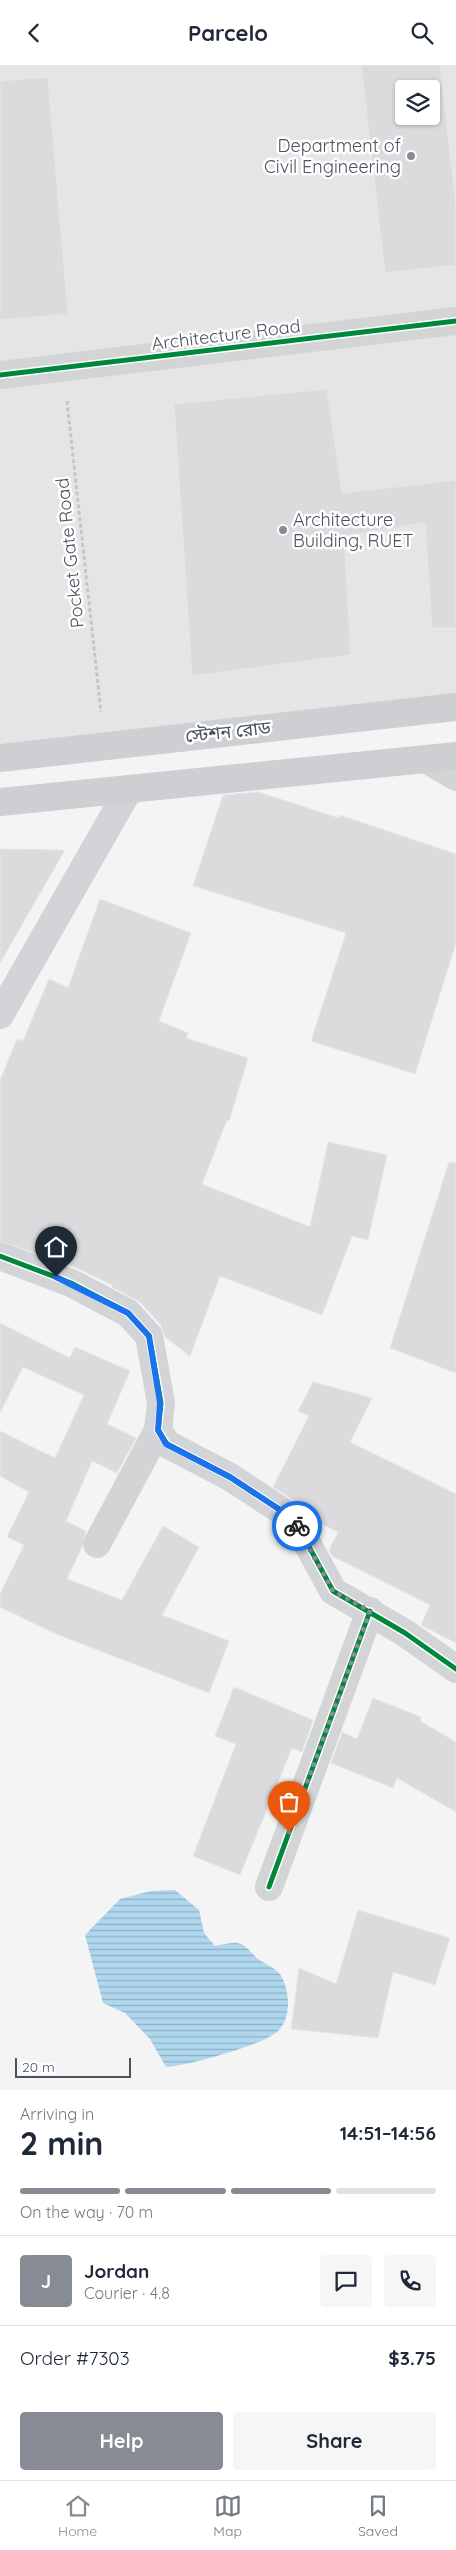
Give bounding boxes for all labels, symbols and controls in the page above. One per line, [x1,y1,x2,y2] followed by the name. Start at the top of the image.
[20,19,48,47] icon: back
[188,19,268,47] text: Parcelo
[408,19,436,47] icon: search
[395,80,440,125] map controls
[395,80,440,125] button: layers
[264,134,402,178] place label: Department of Civil Engineering
[405,150,417,162] marker: Department of Civil Engineering
[150,314,302,355] street label: Architecture Road
[50,477,89,629] street label: Pocket Gate Road
[293,508,414,552] place label: Architecture Building, RUET
[277,524,289,536] marker: Architecture Building, RUET
[184,716,272,747] street label: স্টেশন রোড
[35,1226,77,1277] pin
[42,1233,70,1261] icon: home
[272,1501,322,1551] courier
[283,1512,311,1540] icon: bike
[268,1781,310,1832] pin
[275,1788,303,1816] icon: bag
[15,2055,131,2078] scale bar
[22,2058,55,2076] text: 20 m
[20,2104,94,2124] text: Arriving in
[340,2121,436,2145] text: 14:51–14:56
[20,2123,103,2163] text: 2 min
[20,2202,153,2222] text: On the way · 70 m
[320,2255,372,2307] button: chat
[384,2255,436,2307] button: phone
[84,2259,149,2283] text: Jordan
[41,2269,51,2293] text: J
[84,2283,170,2303] text: Courier · 4.8
[20,2346,130,2370] text: Order #7303
[388,2346,436,2370] text: $3.75
[20,2412,223,2470] button: Help
[233,2412,436,2470] button: Share
[58,2492,97,2540] tab: Home
[213,2492,242,2540] tab: Map
[358,2492,398,2540] tab: Saved

